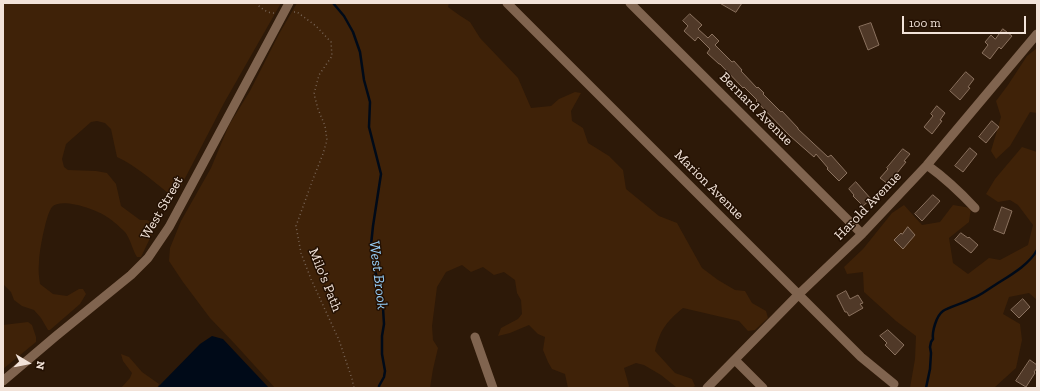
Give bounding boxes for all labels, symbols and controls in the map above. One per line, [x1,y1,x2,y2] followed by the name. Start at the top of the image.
[904,8,1028,34] scale bar
[909,16,941,30] text: 100 m
[716,69,796,149] street label: Bernard Avenue
[671,147,747,223] street label: Marion Avenue
[831,168,905,244] street label: Harold Avenue
[137,173,187,243] street label: West Street
[365,240,391,310] water label: West Brook
[305,246,345,314] street label: Milo's Path
[8,343,48,383] north arrow
[33,360,47,370] text: N

